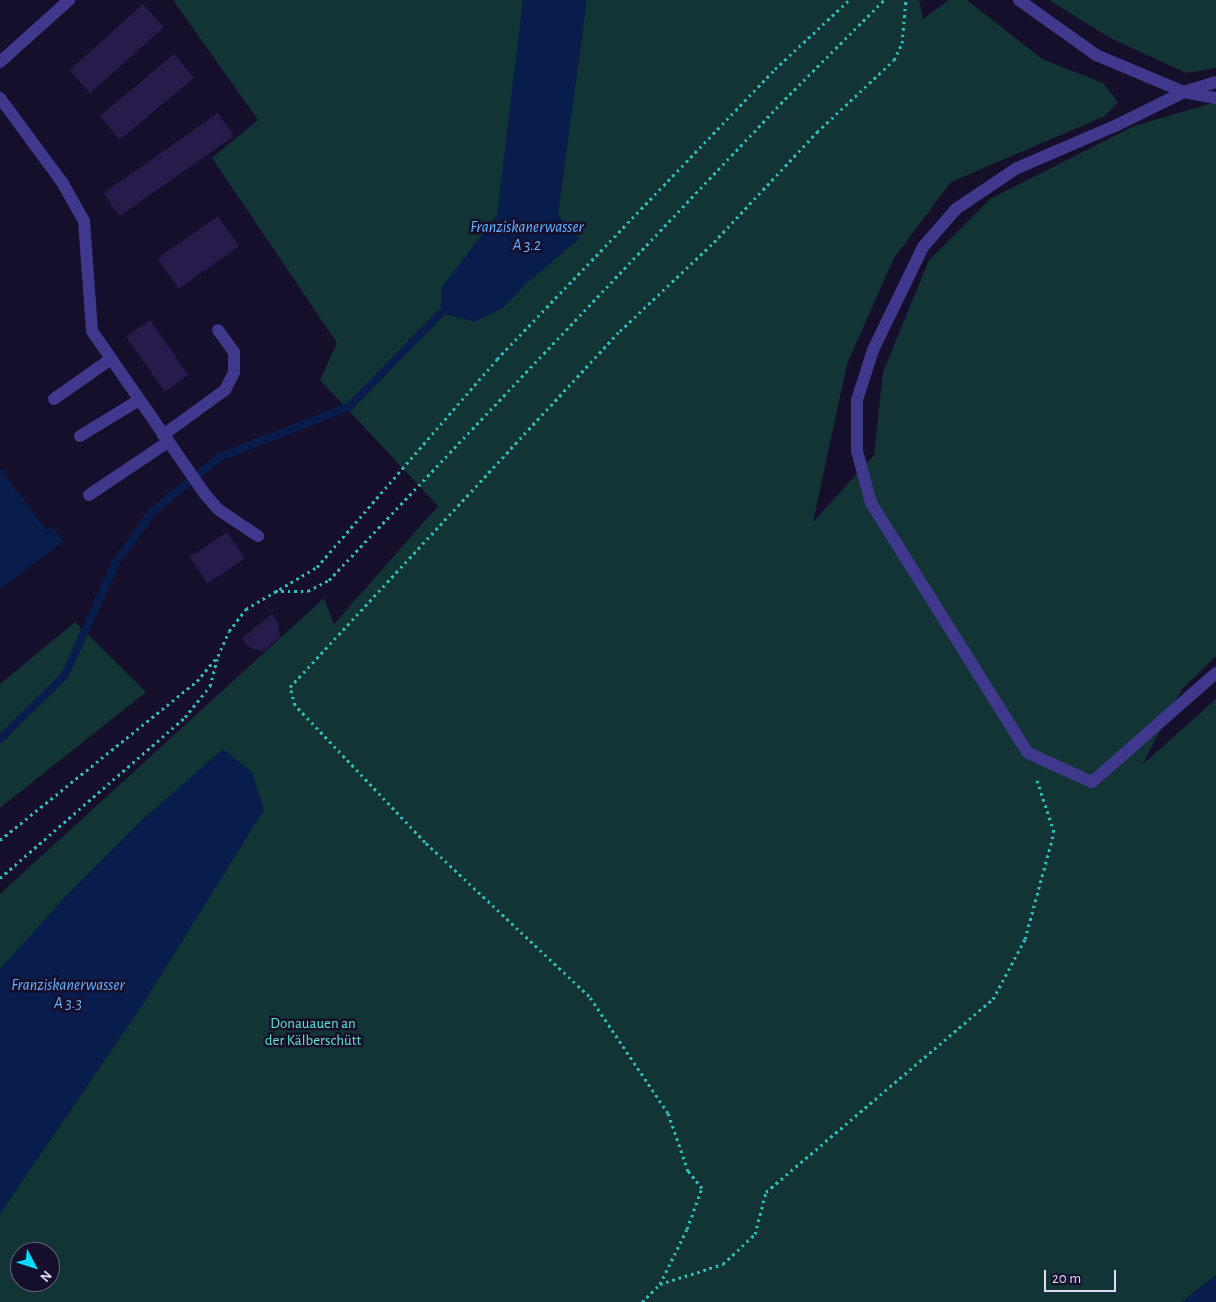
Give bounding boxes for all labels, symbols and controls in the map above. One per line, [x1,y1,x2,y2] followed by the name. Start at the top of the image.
[470,217,584,255] water label: Franziskanerwasser A 3.2
[11,975,125,1013] water label: Franziskanerwasser A 3.3
[265,1014,361,1049] park label: Donauauen an der Kälberschütt
[10,1242,60,1292] north arrow
[1046,1260,1118,1292] scale bar
[37,1268,54,1284] text: N
[1052,1271,1081,1286] text: 20 m

